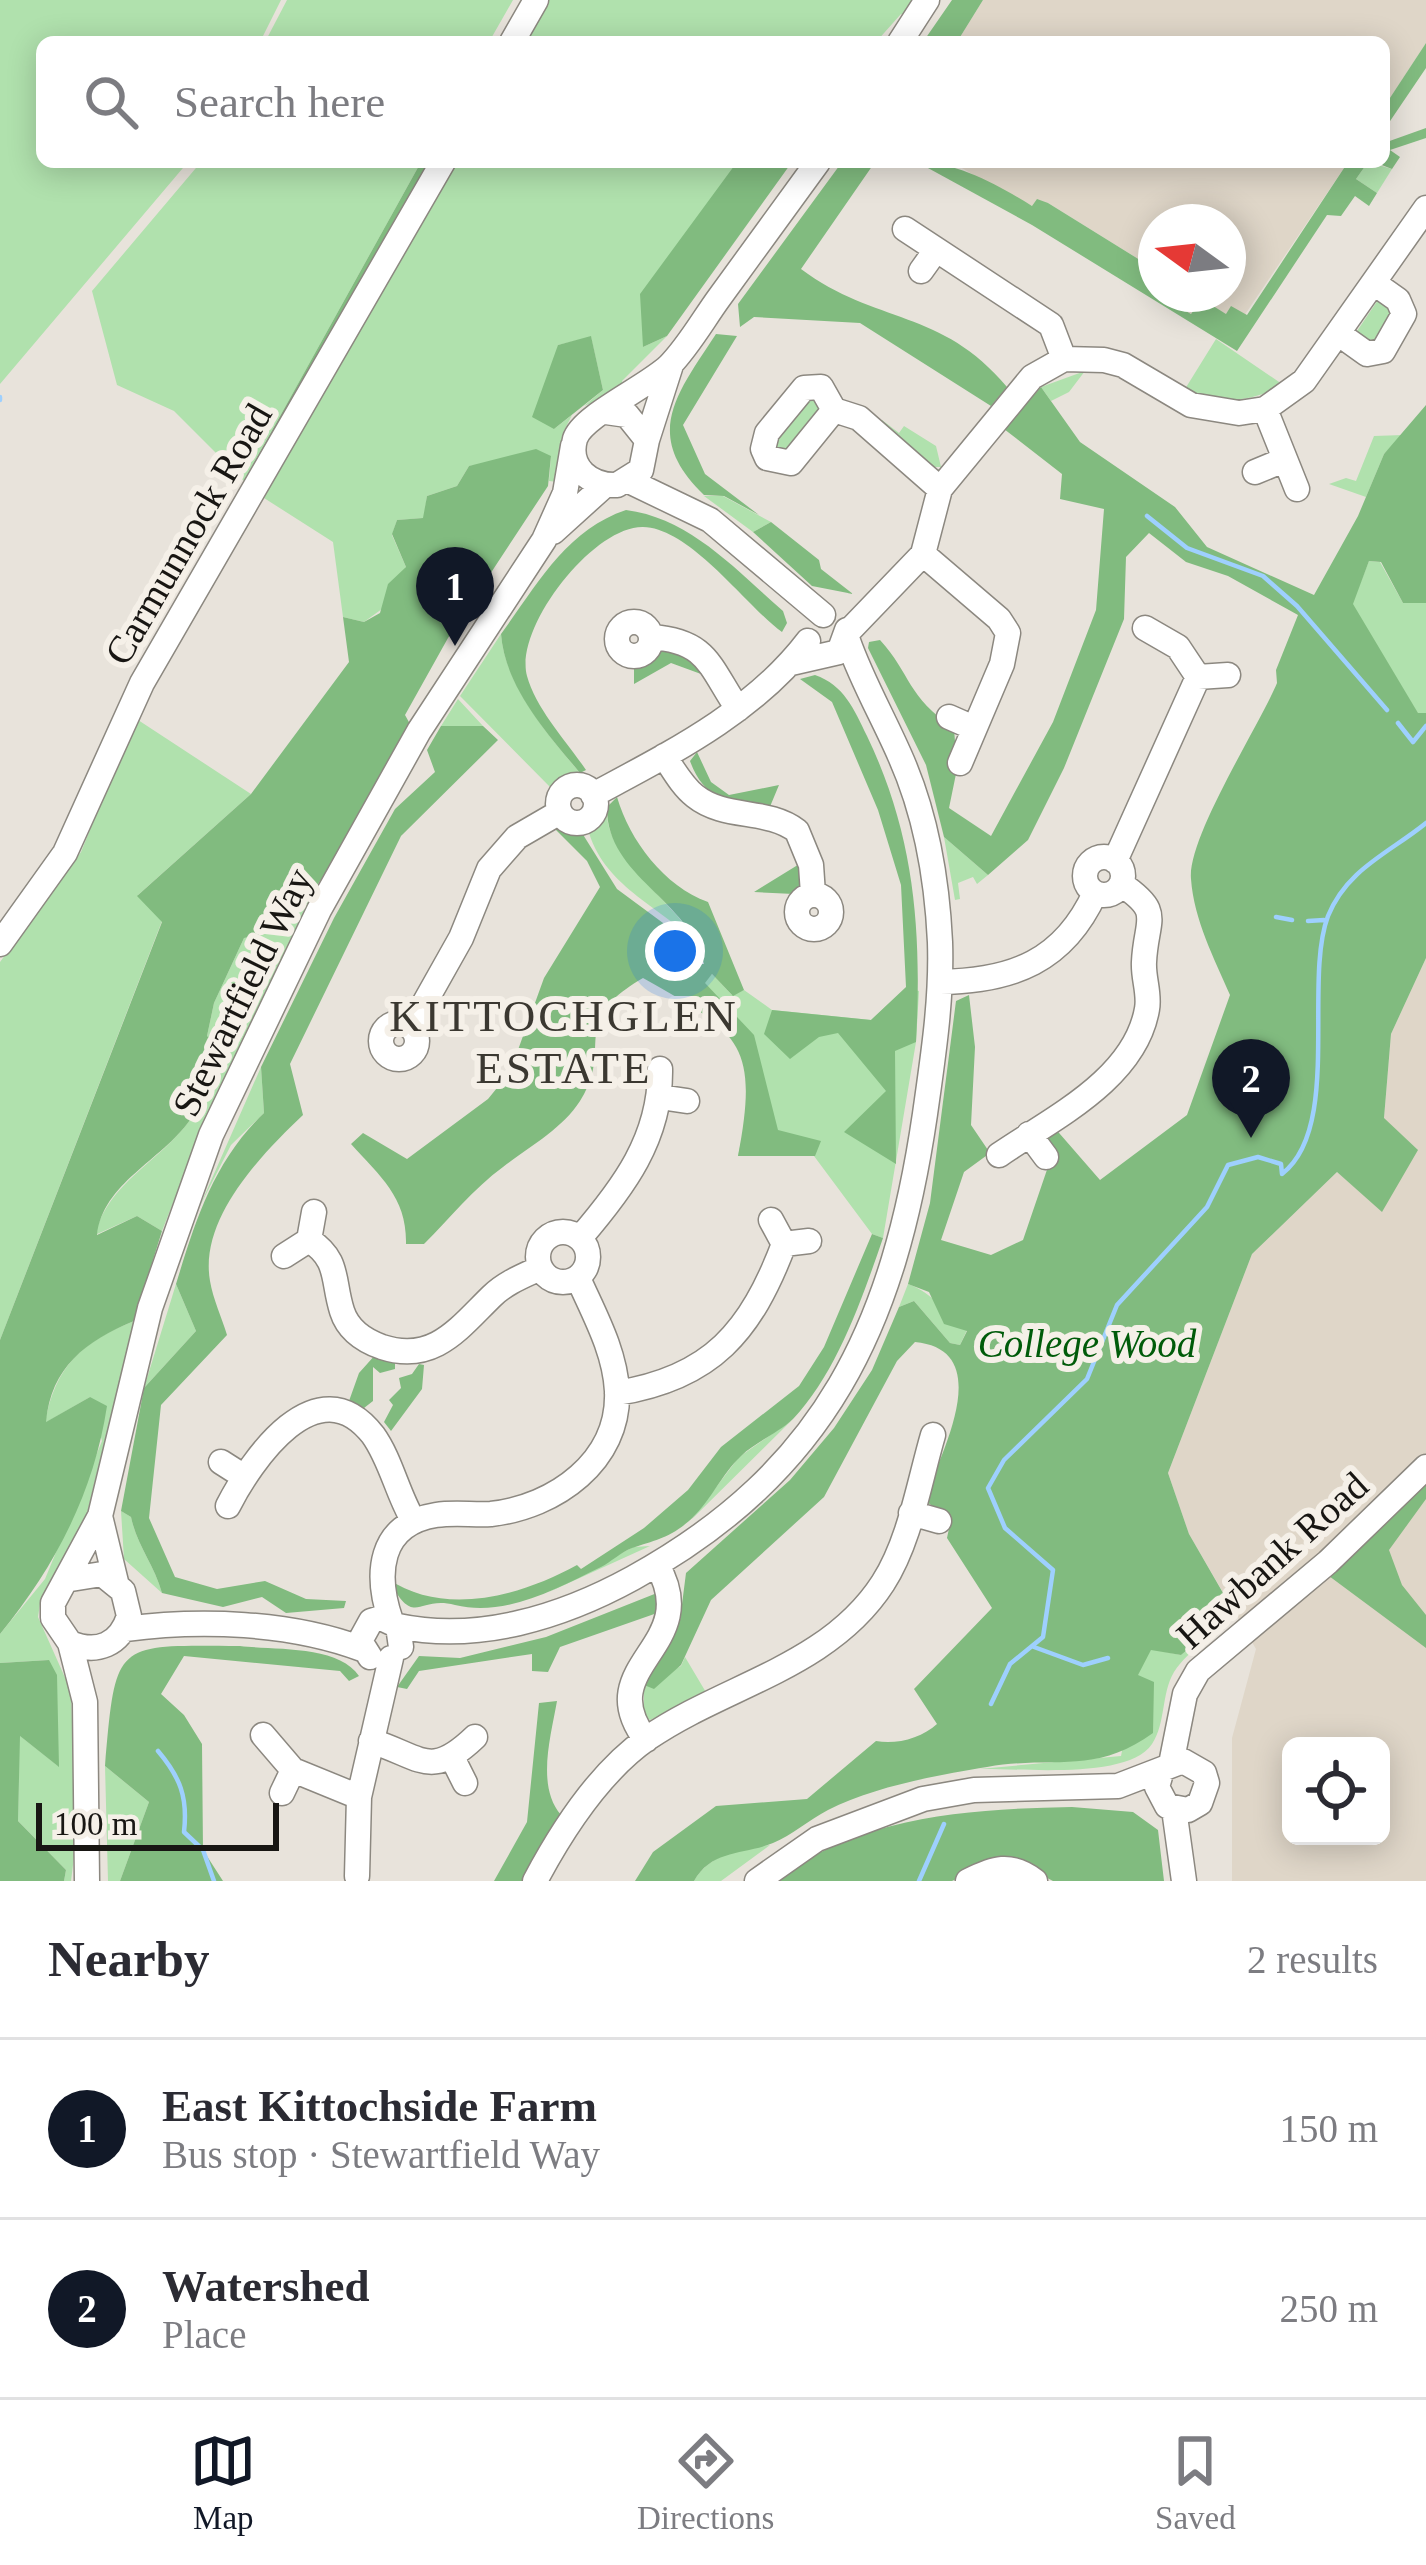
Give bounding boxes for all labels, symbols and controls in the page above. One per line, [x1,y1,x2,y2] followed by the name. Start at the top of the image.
[36,36,1390,168] search box
[78,69,144,135] icon: search
[174,77,385,127] text: Search here
[1138,204,1246,312] north arrow
[96,396,280,672] street label: Carmunnock Road
[416,547,494,646] pin: 1
[163,861,322,1123] street label: Stewartfield Way
[645,921,705,981] your location
[389,991,739,1093] district label: KITTOCHGLEN ESTATE
[1212,1039,1290,1138] pin: 2
[978,1322,1197,1366] park label: College Wood
[1168,1463,1376,1657] street label: Hawbank Road
[1282,1737,1390,1845] map controls
[1282,1737,1390,1845] button: locate
[36,1797,279,1850] scale bar
[54,1806,137,1842] text: 100 m
[48,1931,209,1987] text: Nearby
[1247,1938,1378,1981] text: 2 results
[162,2081,597,2131] text: East Kittochside Farm
[77,2107,97,2150] text: 1
[1279,2107,1378,2150] text: 150 m
[162,2133,600,2176] text: Bus stop · Stewartfield Way
[162,2261,370,2311] text: Watershed
[77,2287,97,2330] text: 2
[1279,2287,1378,2330] text: 250 m
[162,2313,246,2356] text: Place
[190,2428,256,2537] tab: Map
[637,2428,774,2537] tab: Directions
[1155,2428,1236,2537] tab: Saved

